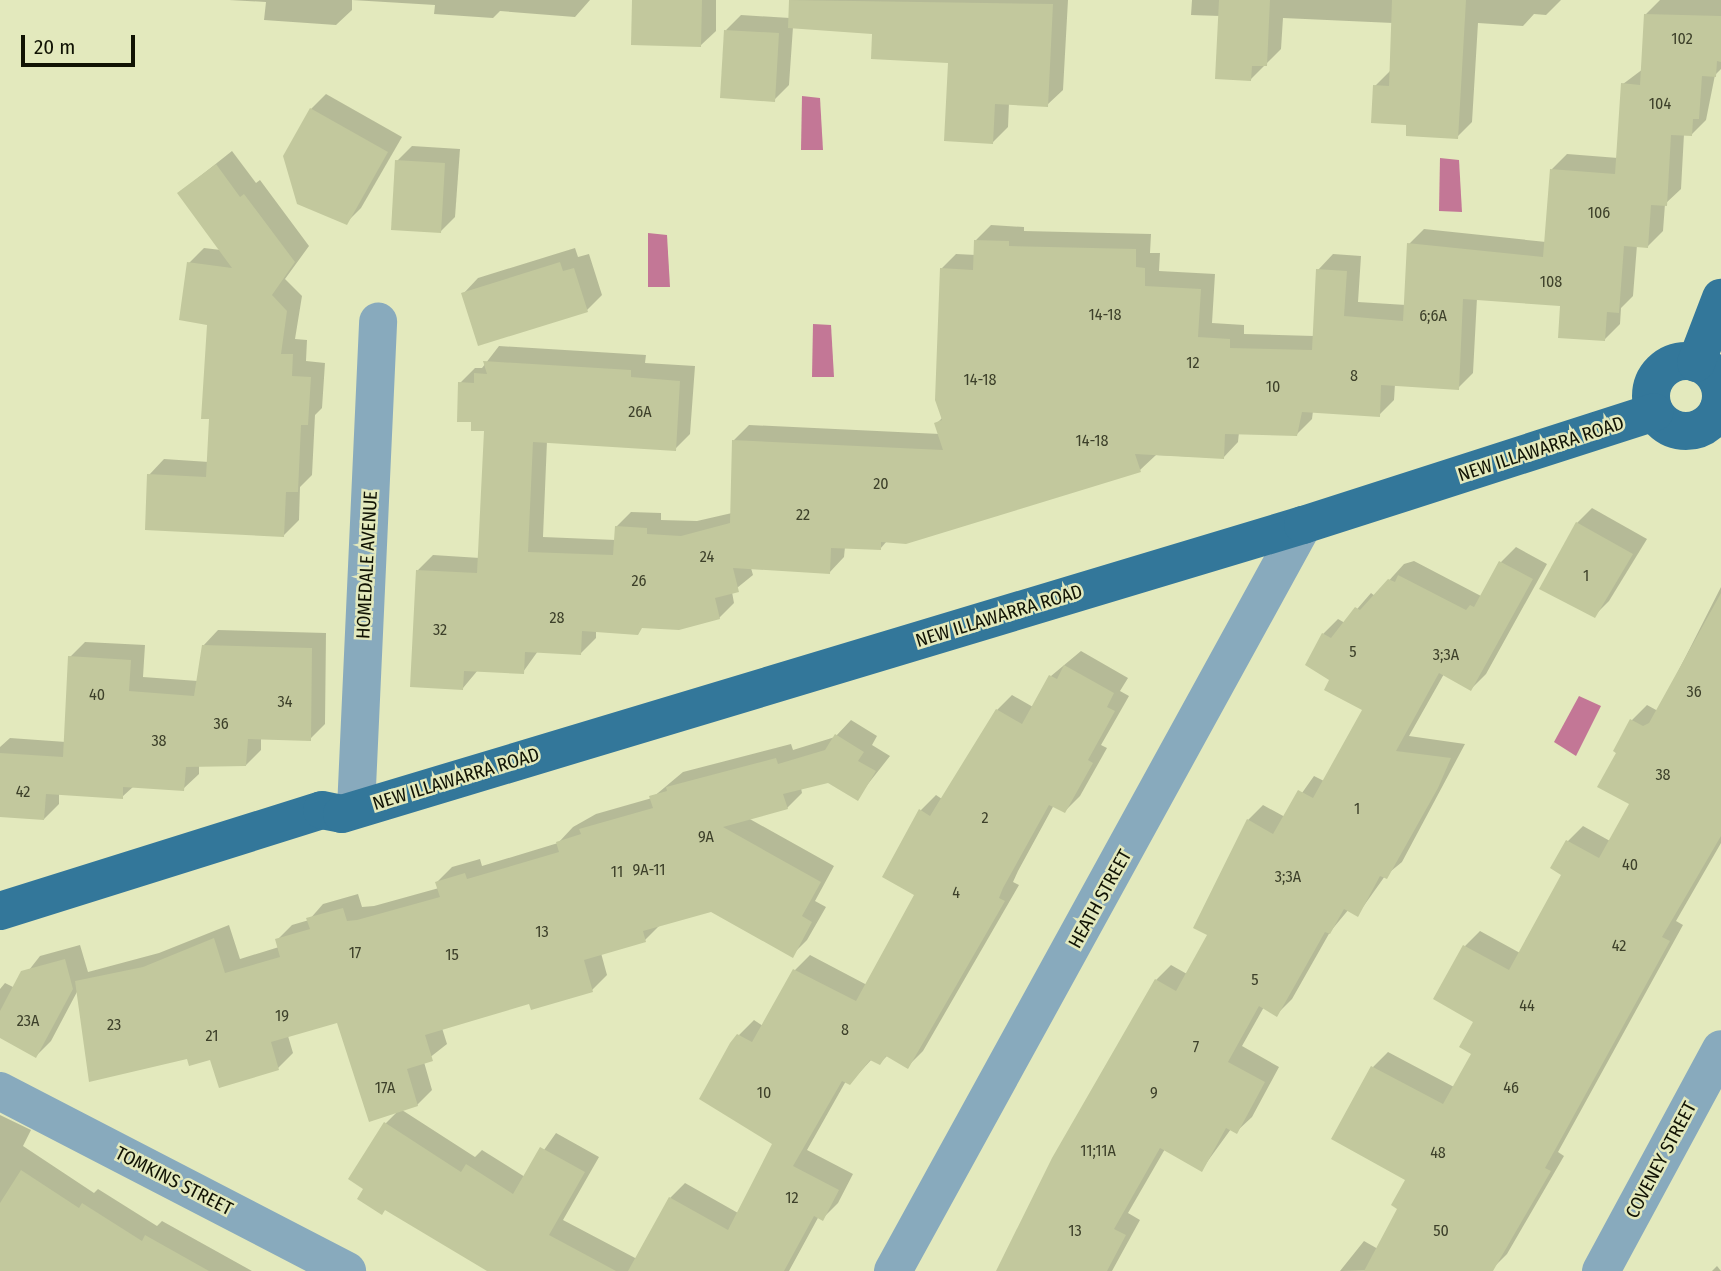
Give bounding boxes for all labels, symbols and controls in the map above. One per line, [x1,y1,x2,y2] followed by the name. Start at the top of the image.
[24,21,138,65] scale bar
[1671,29,1693,49] house number: 102
[34,34,75,60] text: 20 m
[1649,94,1671,114] house number: 104
[1588,203,1610,223] house number: 106
[1540,272,1562,292] house number: 108
[1088,305,1122,325] house number: 14-18
[1419,306,1447,326] house number: 6;6A
[1186,353,1200,373] house number: 12
[1350,366,1358,386] house number: 8
[963,370,997,390] house number: 14-18
[1266,377,1280,397] house number: 10
[628,402,652,422] house number: 26A
[1455,411,1627,487] street label: NEW ILLAWARRA ROAD
[1075,431,1109,451] house number: 14-18
[873,474,889,494] house number: 20
[352,490,382,640] street label: HOMEDALE AVENUE
[796,505,810,525] house number: 22
[700,547,714,567] house number: 24
[1583,566,1589,586] house number: 1
[632,571,646,591] house number: 26
[913,580,1085,652] street label: NEW ILLAWARRA ROAD
[549,608,565,628] house number: 28
[433,620,447,640] house number: 32
[1349,642,1357,662] house number: 5
[1433,645,1459,665] house number: 3;3A
[1686,682,1702,702] house number: 36
[89,685,105,705] house number: 40
[278,692,292,712] house number: 34
[213,714,229,734] house number: 36
[151,731,167,751] house number: 38
[370,743,542,815] street label: NEW ILLAWARRA ROAD
[1655,765,1671,785] house number: 38
[16,782,30,802] house number: 42
[1354,799,1360,819] house number: 1
[981,808,989,828] house number: 2
[698,827,714,847] house number: 9A
[1064,846,1136,952] street label: HEATH STREET
[1622,855,1638,875] house number: 40
[633,860,665,880] house number: 9A-11
[611,862,623,882] house number: 11
[1275,867,1301,887] house number: 3;3A
[952,883,960,903] house number: 4
[535,922,549,942] house number: 13
[1612,936,1626,956] house number: 42
[349,943,361,963] house number: 17
[445,945,459,965] house number: 15
[1251,970,1259,990] house number: 5
[1519,996,1535,1016] house number: 44
[275,1006,289,1026] house number: 19
[17,1011,39,1031] house number: 23A
[107,1015,121,1035] house number: 23
[841,1020,849,1040] house number: 8
[206,1026,218,1046] house number: 21
[1193,1037,1199,1057] house number: 7
[375,1078,395,1098] house number: 17A
[1503,1078,1519,1098] house number: 46
[757,1083,771,1103] house number: 10
[1150,1083,1158,1103] house number: 9
[1621,1098,1701,1222] street label: COVENEY STREET
[1080,1141,1116,1161] house number: 11;11A
[112,1142,236,1220] street label: TOMKINS STREET
[1430,1143,1446,1163] house number: 48
[785,1188,799,1208] house number: 12
[1068,1221,1082,1241] house number: 13
[1433,1221,1449,1241] house number: 50

